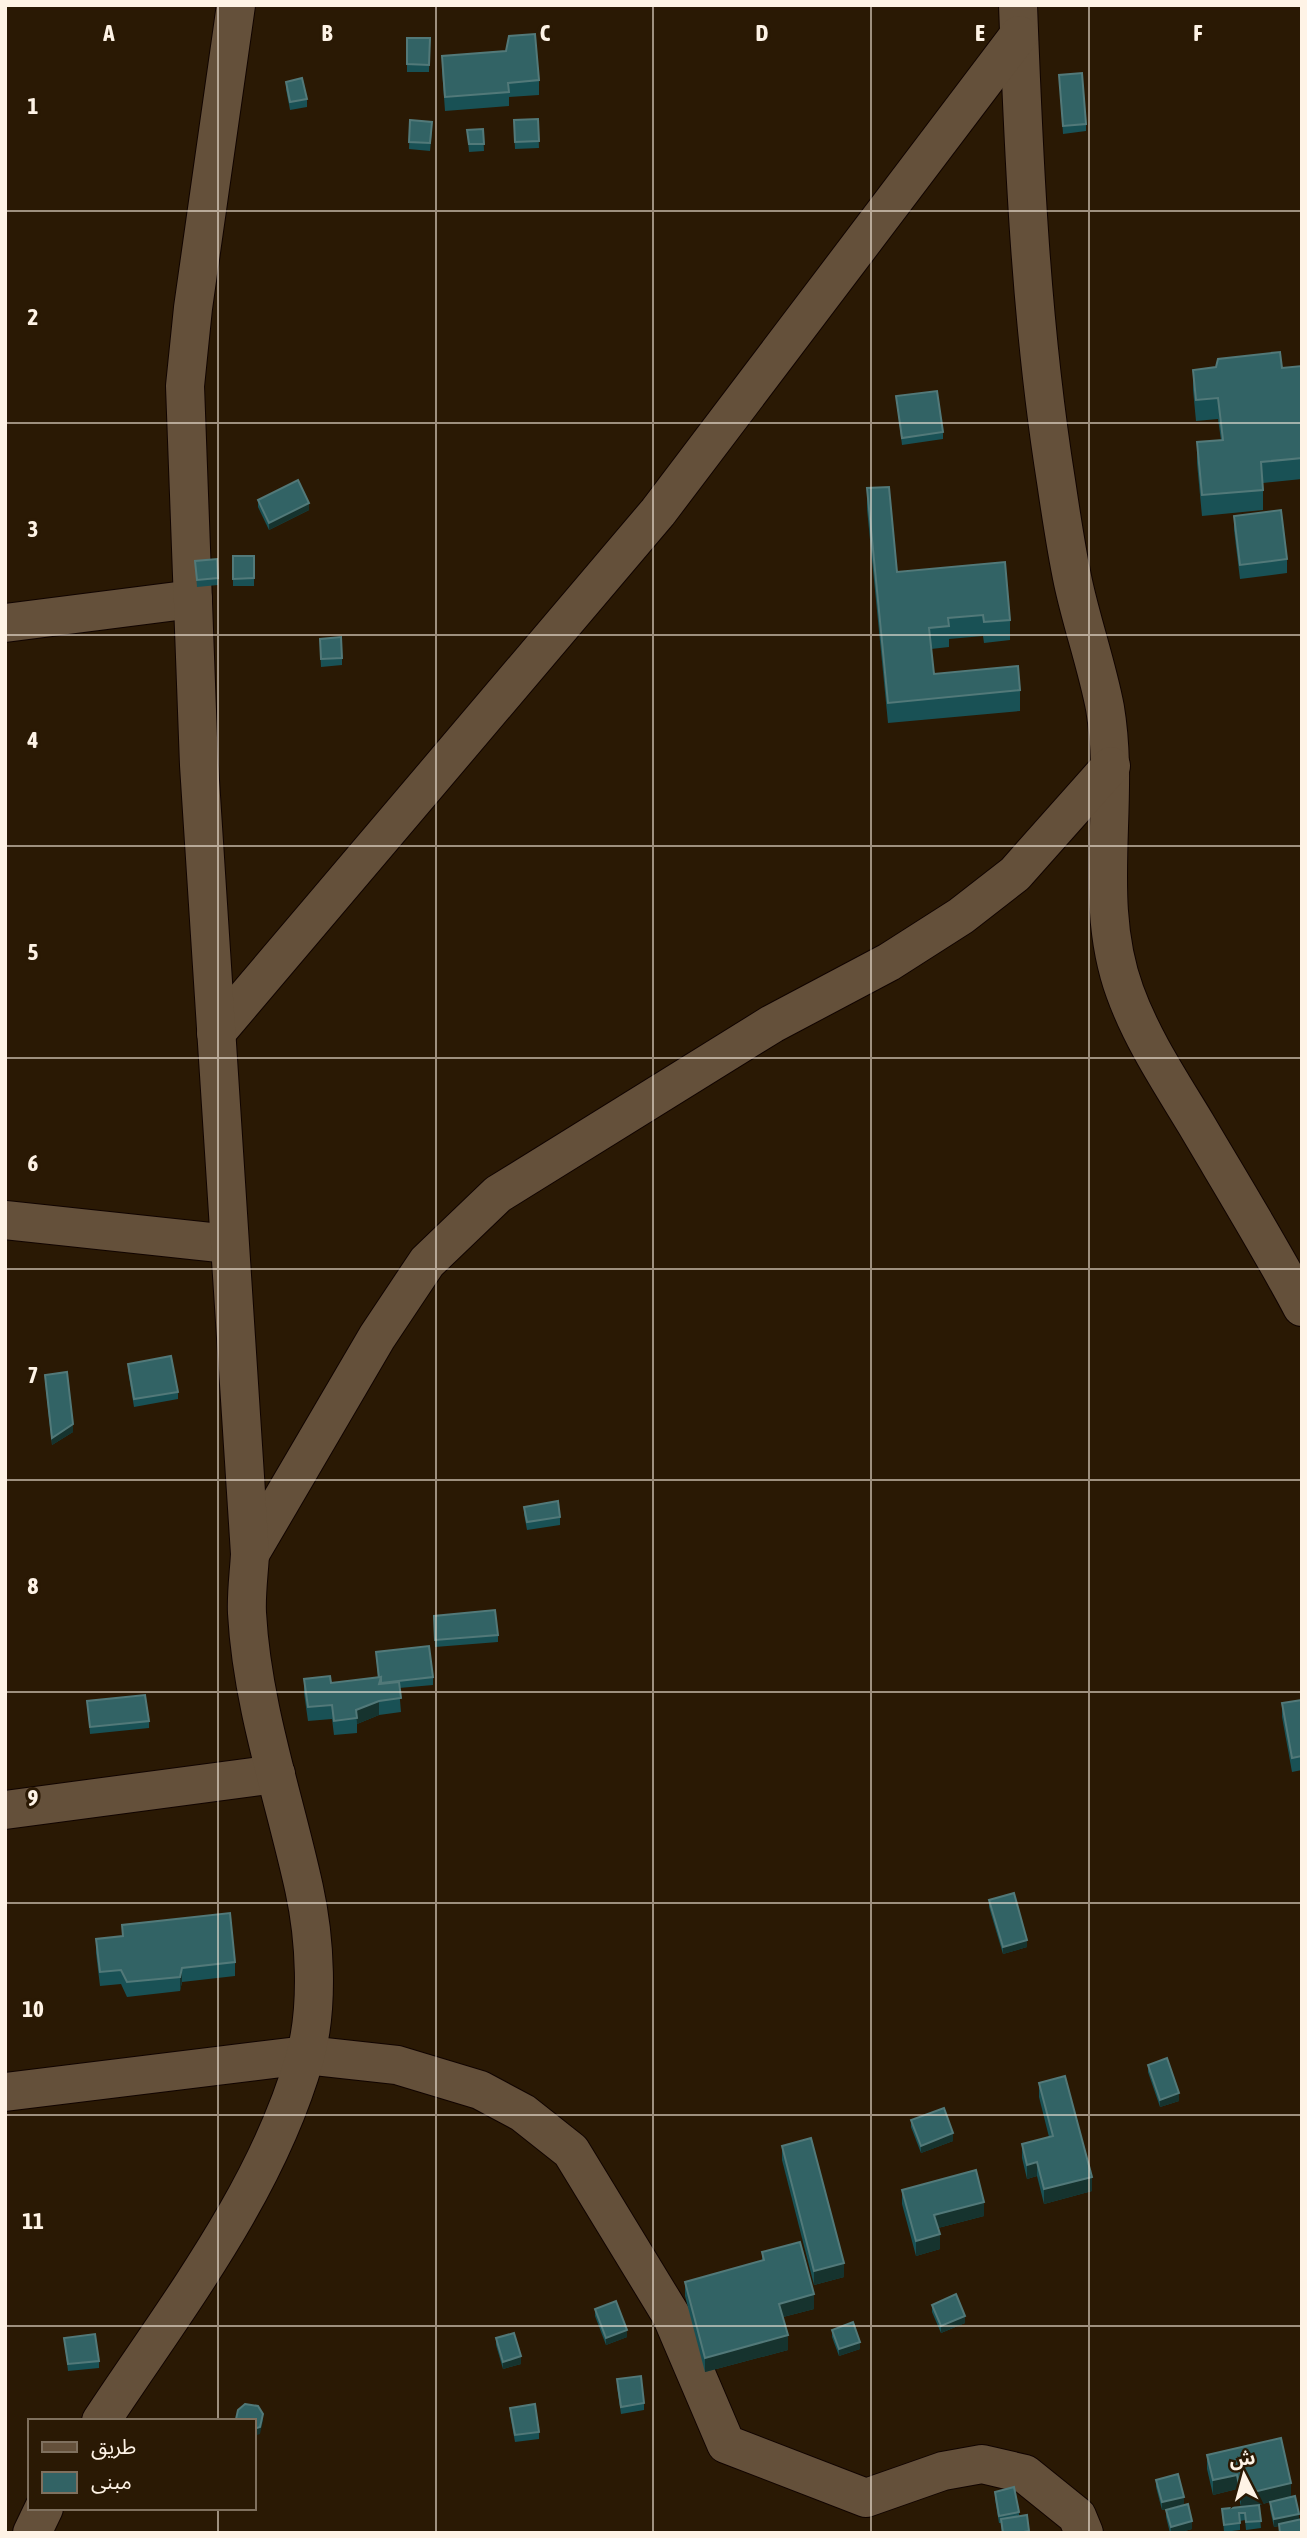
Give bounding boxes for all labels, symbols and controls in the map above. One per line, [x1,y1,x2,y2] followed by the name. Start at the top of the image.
[102,20,115,46] text: A
[322,20,333,46] text: B
[540,20,551,46] text: C
[756,20,769,46] text: D
[975,20,985,46] text: E
[1193,20,1203,46] text: F
[28,93,39,119] text: 1
[28,304,38,330] text: 2
[28,516,38,542] text: 3
[27,727,39,753] text: 4
[28,939,39,965] text: 5
[28,1150,39,1176] text: 6
[28,1362,38,1388] text: 7
[28,1573,39,1599] text: 8
[28,1785,39,1811] text: 9
[22,1996,44,2022] text: 10
[22,2208,44,2234] text: 11
[28,2419,256,2510] legend
[91,2434,136,2460] text: طريق
[1209,2440,1279,2510] north arrow
[1228,2446,1256,2470] text: ش
[91,2469,132,2494] text: مبنى

